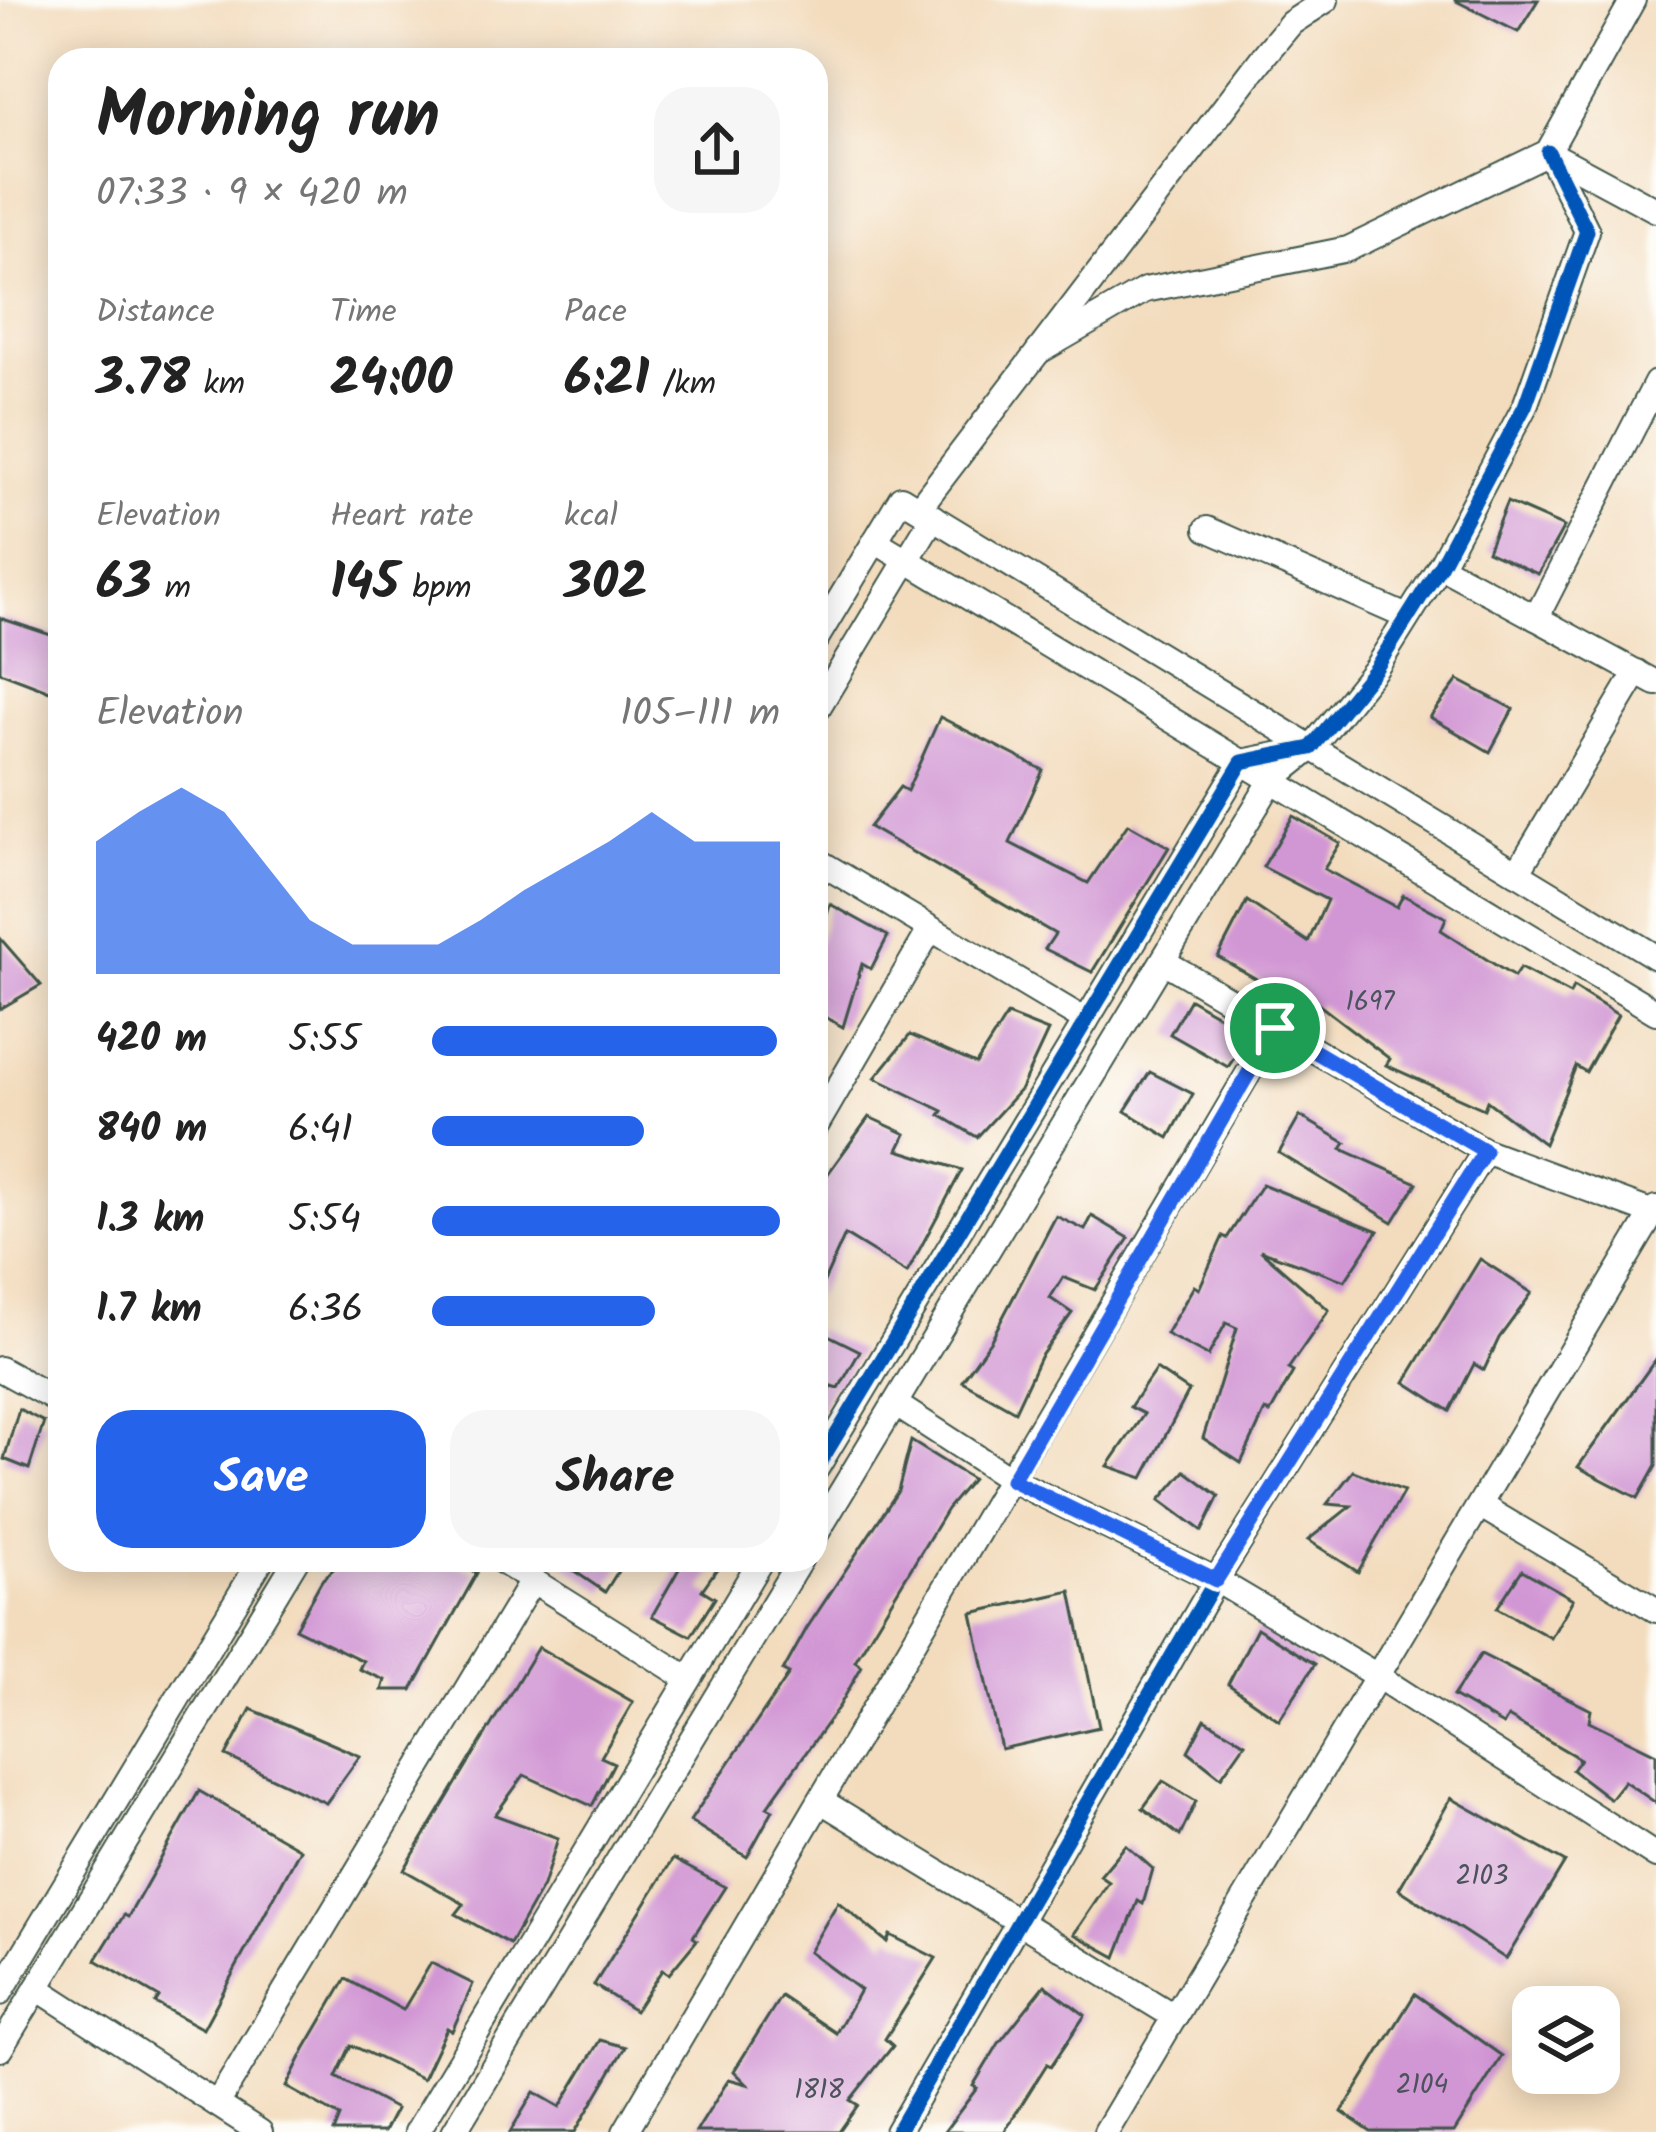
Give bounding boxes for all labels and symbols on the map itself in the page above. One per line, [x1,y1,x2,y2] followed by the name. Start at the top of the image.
[1224,977,1326,1079] pin
[1345,981,1396,1024] house number: 1697
[1455,1855,1509,1898] house number: 2103
[1396,2064,1448,2107] house number: 2104
[794,2069,844,2112] house number: 1818

